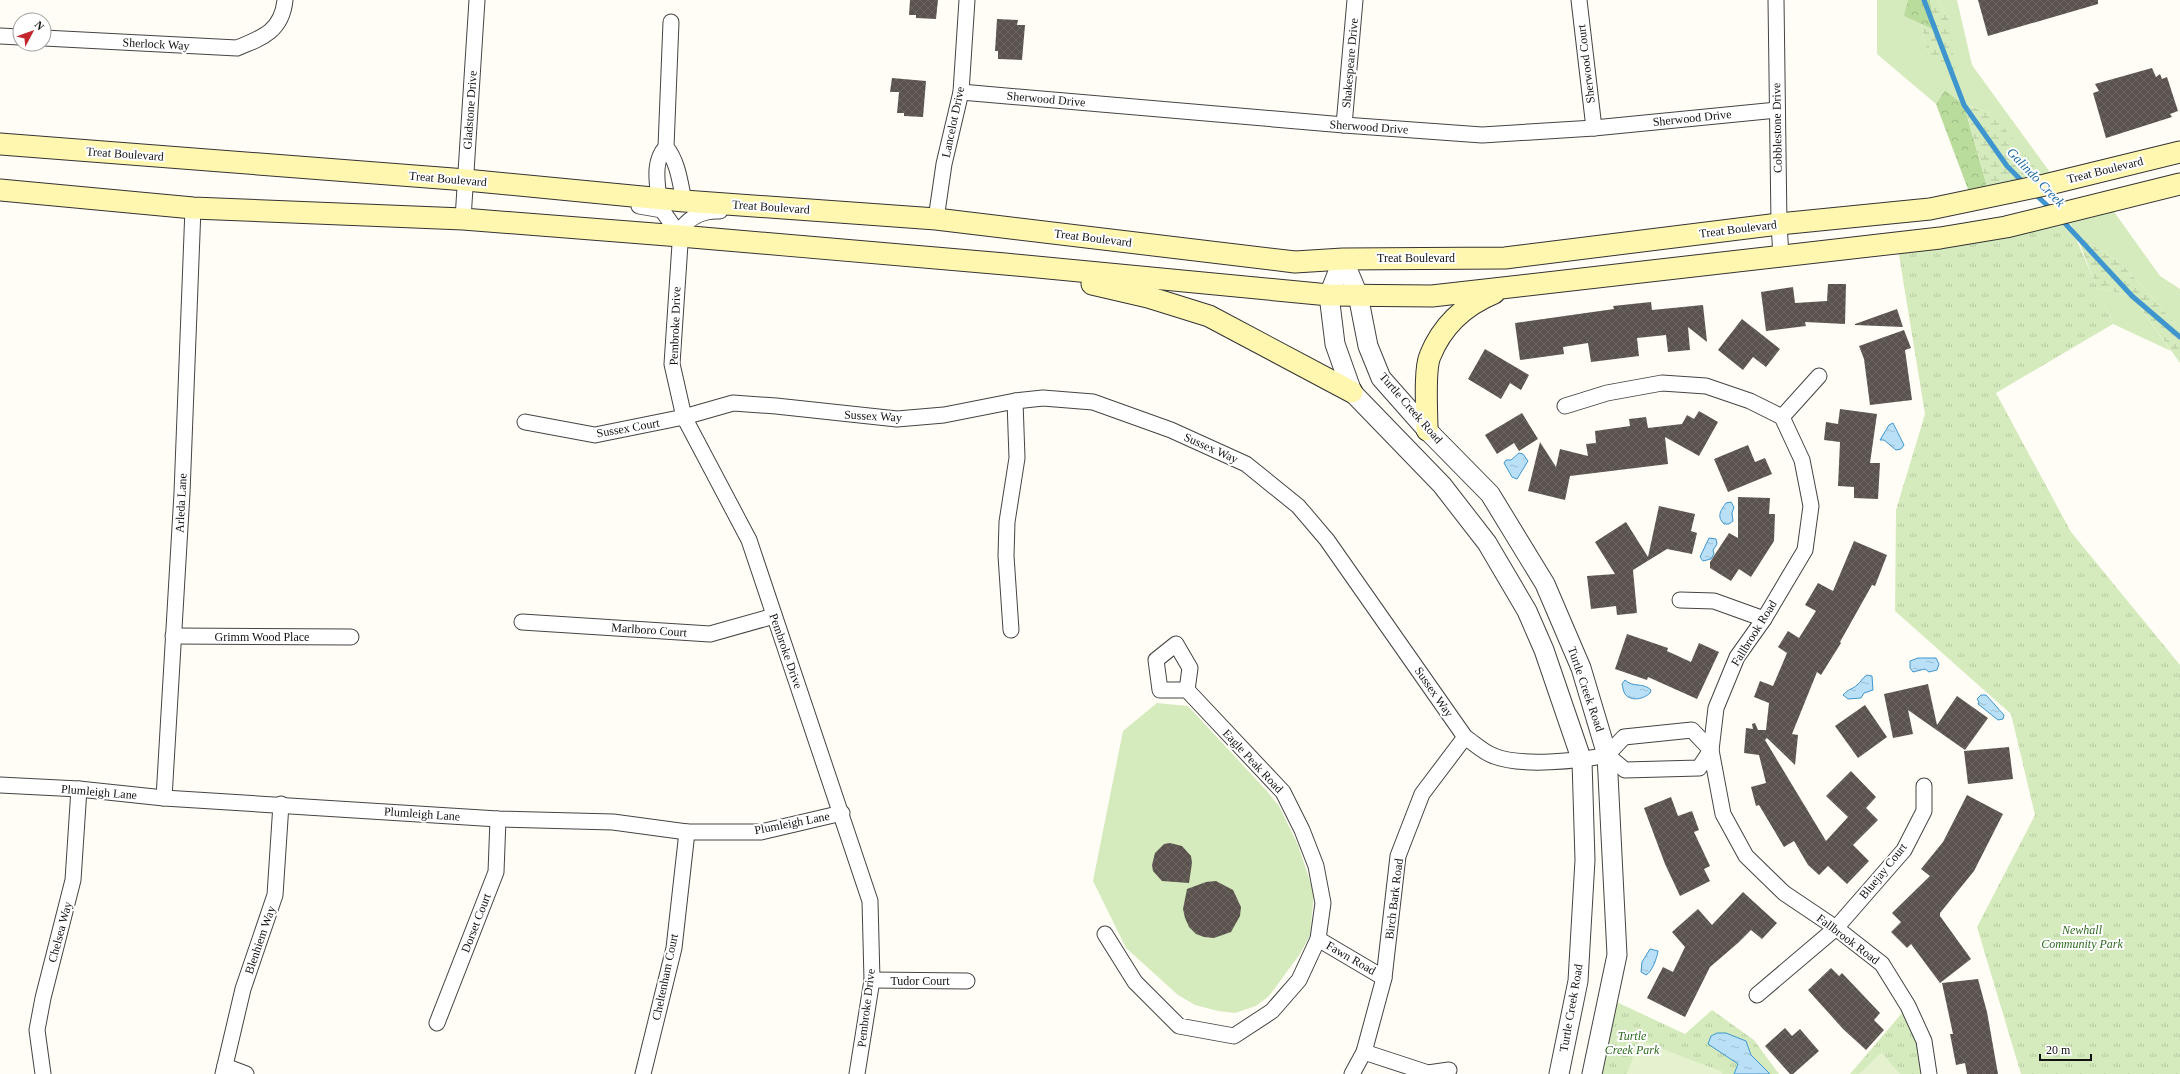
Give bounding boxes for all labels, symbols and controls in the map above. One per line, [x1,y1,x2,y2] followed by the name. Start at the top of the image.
[12,12,52,52] north arrow
[1339,17,1361,109] street label: Shakespeare Drive
[32,19,47,32] text: N
[1574,23,1598,104] street label: Sherwood Court
[122,35,190,53] street label: Sherlock Way
[460,70,480,150] street label: Gladstone Drive
[1769,83,1785,173] street label: Cobblestone Drive
[939,85,967,159] street label: Lancelot Drive
[1006,89,1086,109] street label: Sherwood Drive
[1652,107,1732,129] street label: Sherwood Drive
[1329,117,1409,137] street label: Sherwood Drive
[86,144,164,164] street label: Treat Boulevard
[2004,144,2068,210] water label: Galindo Creek
[2066,154,2144,186] street label: Treat Boulevard
[409,169,487,189] street label: Treat Boulevard
[732,197,810,217] street label: Treat Boulevard
[1698,217,1778,241] street label: Treat Boulevard
[1053,226,1133,250] street label: Treat Boulevard
[1377,251,1455,265] street label: Treat Boulevard
[667,286,683,366] street label: Pembroke Drive
[1377,370,1445,446] street label: Turtle Creek Road
[844,407,902,425] street label: Sussex Way
[595,415,661,440] street label: Sussex Court
[1182,430,1240,466] street label: Sussex Way
[172,473,190,533] street label: Arleda Lane
[1728,597,1780,669] street label: Fallbrook Road
[767,611,805,691] street label: Pembroke Drive
[611,620,688,640] street label: Marlboro Court
[215,630,309,644] street label: Grimm Wood Place
[1565,645,1607,733] street label: Turtle Creek Road
[1412,664,1456,720] street label: Sussex Way
[1220,726,1286,796] street label: Eagle Peak Road
[60,782,138,802] street label: Plumleigh Lane
[383,804,461,824] street label: Plumleigh Lane
[753,809,831,837] street label: Plumleigh Lane
[1856,840,1910,902] street label: Bluejay Court
[1382,858,1406,940] street label: Birch Bark Road
[458,891,494,955] street label: Dorset Court
[45,900,75,964] street label: Chelsea Way
[242,904,278,976] street label: Blenhiem Way
[1814,911,1882,967] street label: Fallbrook Road
[2041,923,2124,951] park label: Newhall Community Park
[649,932,681,1022] street label: Cheltenham Court
[1324,938,1378,978] street label: Fawn Road
[1556,963,1586,1053] street label: Turtle Creek Road
[854,968,878,1048] street label: Pembroke Drive
[890,974,950,988] street label: Tudor Court
[1605,1029,1660,1057] park label: Turtle Creek Park
[2040,1036,2091,1062] scale bar
[2046,1043,2071,1057] text: 20 m

